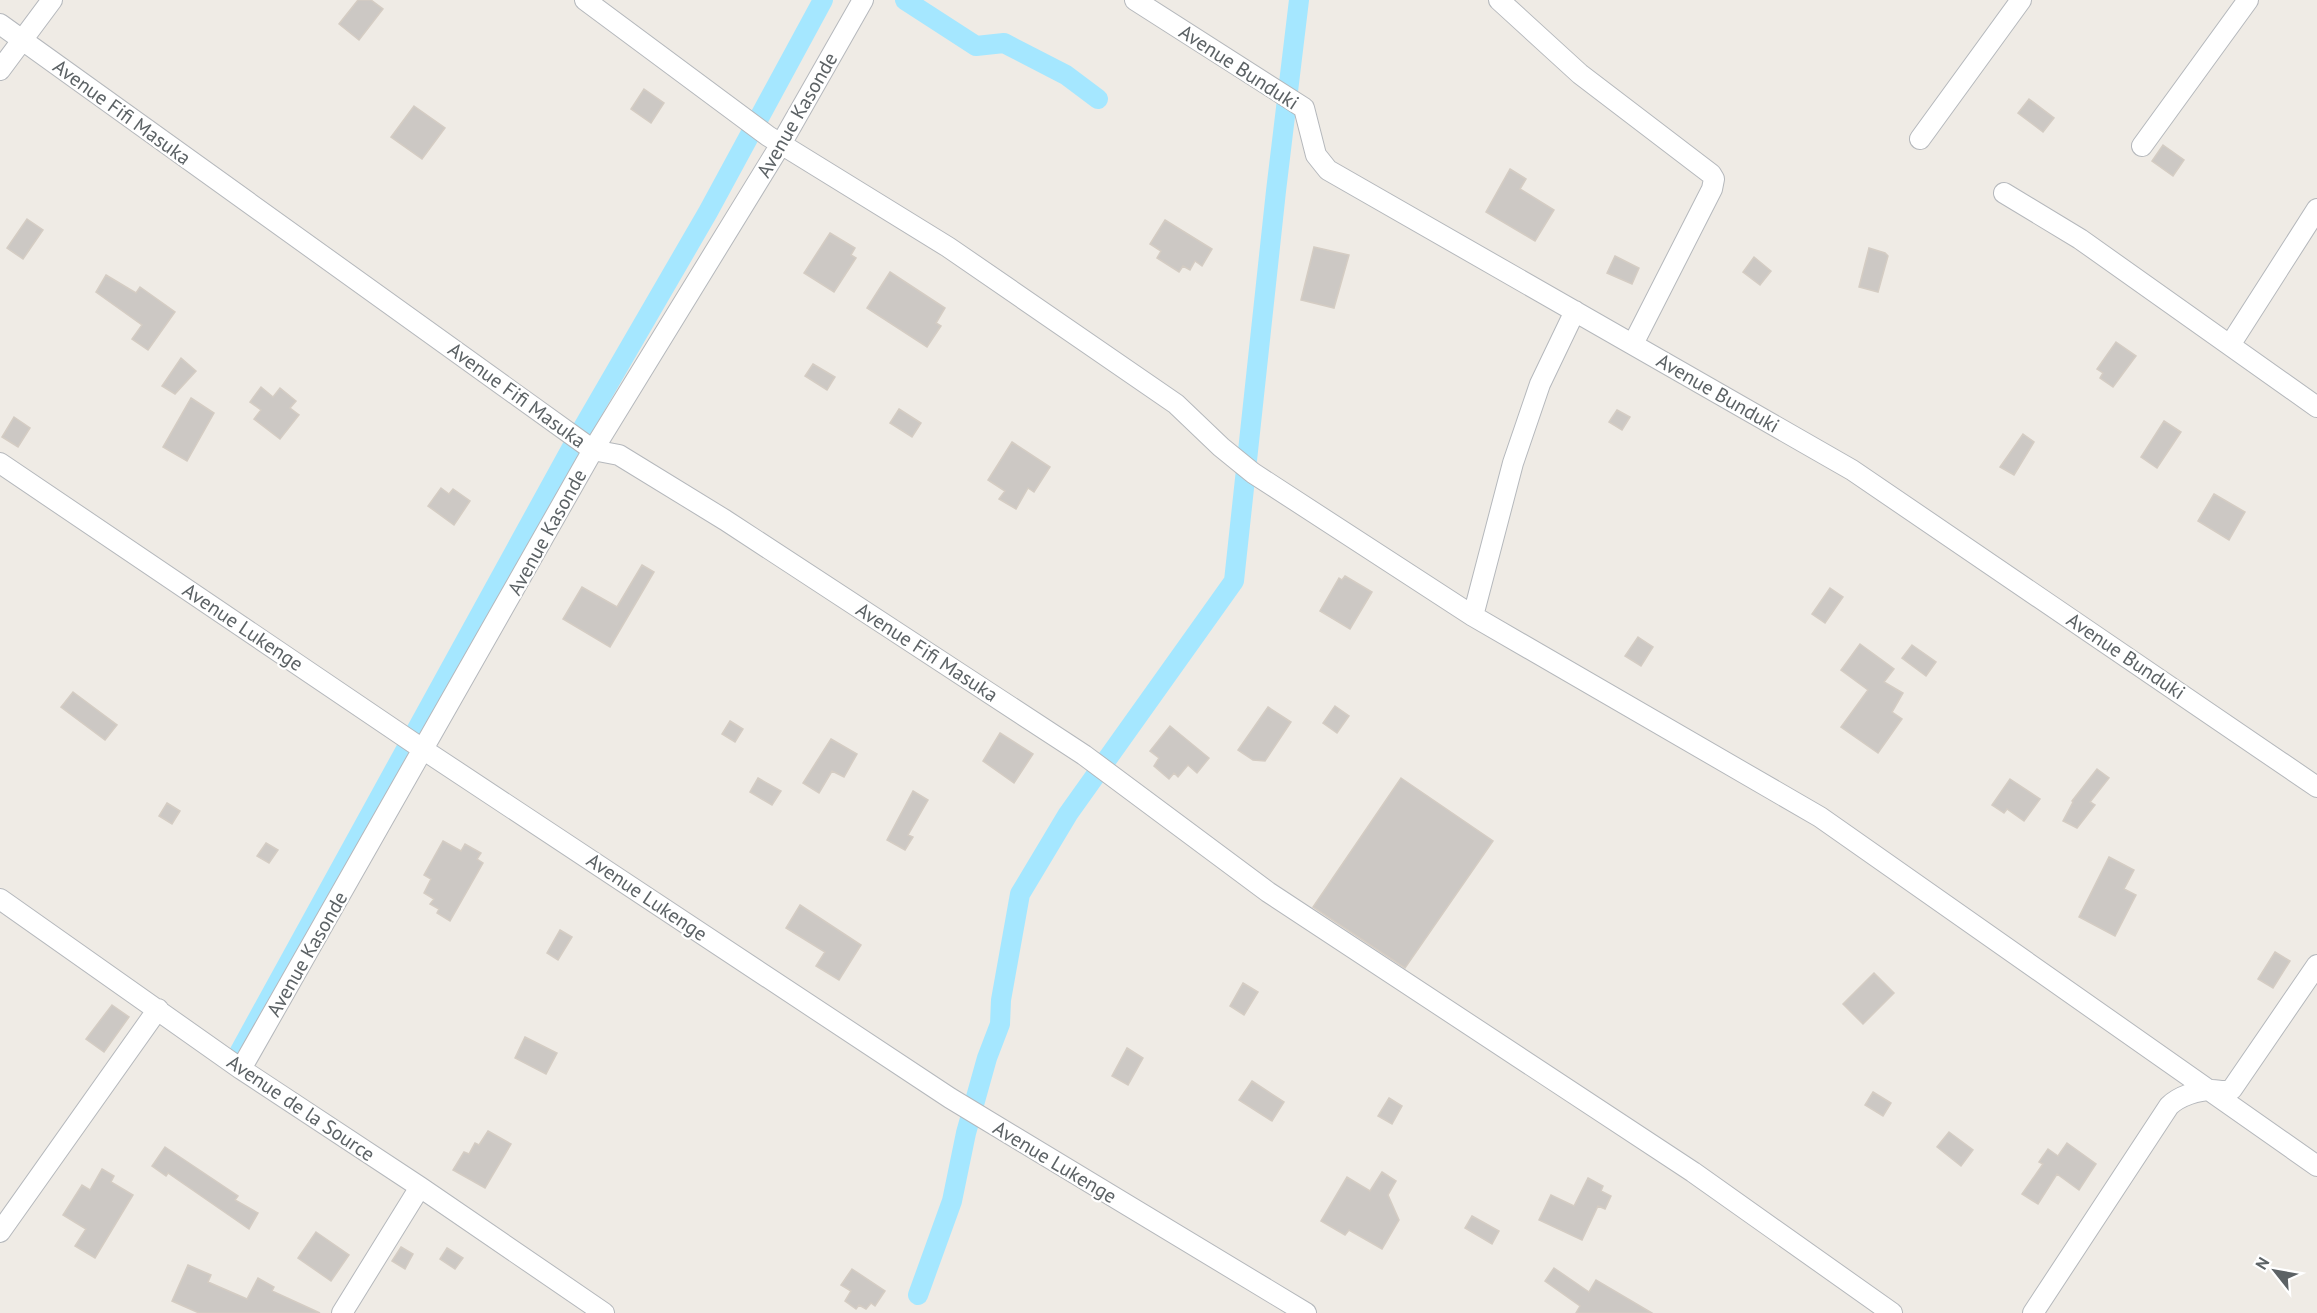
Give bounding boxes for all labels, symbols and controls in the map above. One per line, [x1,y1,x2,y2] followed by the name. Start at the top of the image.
[1174,19,1304,115] street label: Avenue Bunduki
[751,48,843,182] street label: Avenue Kasonde
[48,53,196,171] street label: Avenue Fifi Masuka
[443,336,591,454] street label: Avenue Fifi Masuka
[1652,347,1784,439] street label: Avenue Bunduki
[502,464,592,600] street label: Avenue Kasonde
[178,577,308,677] street label: Avenue Lukenge
[851,596,1003,708] street label: Avenue Fifi Masuka
[2062,607,2190,705] street label: Avenue Bunduki
[582,847,712,947] street label: Avenue Lukenge
[261,887,353,1021] street label: Avenue Kasonde
[222,1049,380,1167] street label: Avenue de la Source
[988,1115,1122,1209] street label: Avenue Lukenge
[2245,1241,2305,1301] north arrow
[2251,1254,2273,1273] text: N

